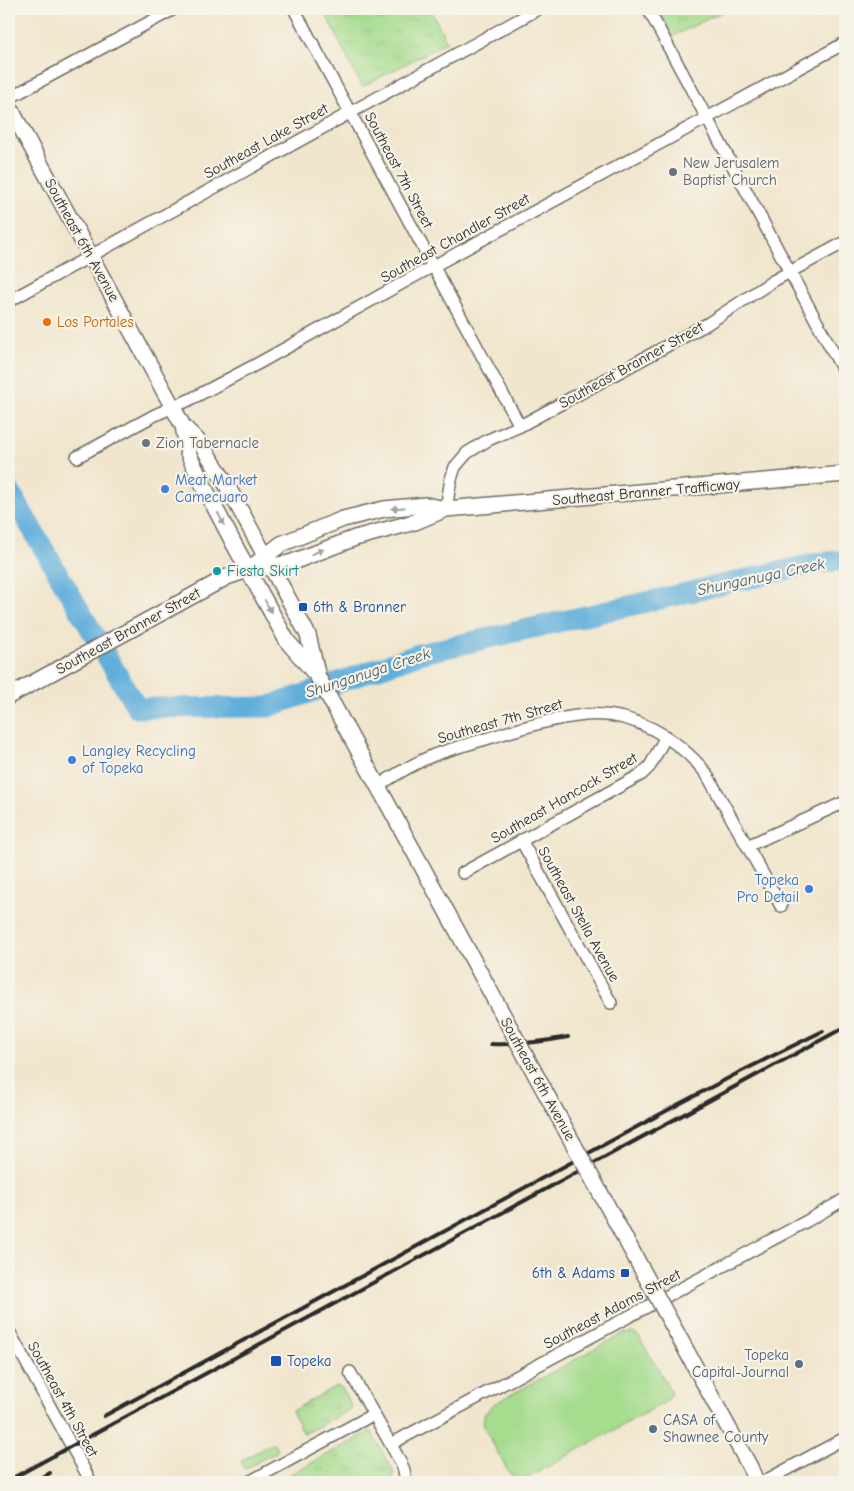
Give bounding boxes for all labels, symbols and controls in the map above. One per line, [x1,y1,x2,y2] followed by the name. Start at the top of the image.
[201,99,332,183] street label: Southeast Lake Street
[361,109,438,232] street label: Southeast 7th Street
[683,154,780,189] place label: New Jerusalem Baptist Church
[667,166,679,178] marker: New Jerusalem Baptist Church
[41,175,124,305] street label: Southeast 6th Avenue
[377,189,533,286] street label: Southeast Chandler Street
[57,313,134,331] place label: Los Portales
[41,316,53,328] marker: Los Portales
[556,317,707,412] street label: Southeast Branner Street
[156,434,260,452] place label: Zion Tabernacle
[140,437,152,449] marker: Zion Tabernacle
[175,471,258,506] place label: Meat Market Camecuaro
[551,475,741,509] street label: Southeast Branner Trafficway
[159,483,171,495] marker: Meat Market Camecuaro
[390,504,406,512] one-way arrow
[217,512,225,527] one-way arrow
[310,548,325,556] one-way arrow
[696,555,827,599] water label: Shunganuga Creek
[227,562,299,580] place label: Fiesta Skirt
[211,565,223,577] marker: Fiesta Skirt
[53,583,204,678] street label: Southeast Branner Street
[264,598,272,613] one-way arrow
[313,598,406,616] place label: 6th & Branner
[297,601,309,613] marker: 6th & Branner
[303,644,433,702] water label: Shunganuga Creek
[436,694,565,747] street label: Southeast 7th Street
[82,742,196,777] place label: Langley Recycling of Topeka
[488,748,641,847] street label: Southeast Hancock Street
[66,754,78,766] marker: Langley Recycling of Topeka
[534,843,624,985] street label: Southeast Stella Avenue
[737,871,799,906] place label: Topeka Pro Detail
[803,883,815,895] marker: Topeka Pro Detail
[497,1014,580,1144] street label: Southeast 6th Avenue
[532,1264,615,1282] place label: 6th & Adams
[540,1265,684,1353] street label: Southeast Adams Street
[619,1267,631,1279] marker: 6th & Adams
[24,1338,103,1460] street label: Southeast 4th Street
[692,1346,789,1381] place label: Topeka Capital-Journal
[287,1352,332,1370] place label: Topeka
[269,1354,283,1368] marker: Topeka
[793,1358,805,1370] marker: Topeka Capital-Journal
[663,1411,769,1446] place label: CASA of Shawnee County
[647,1423,659,1435] marker: CASA of Shawnee County

